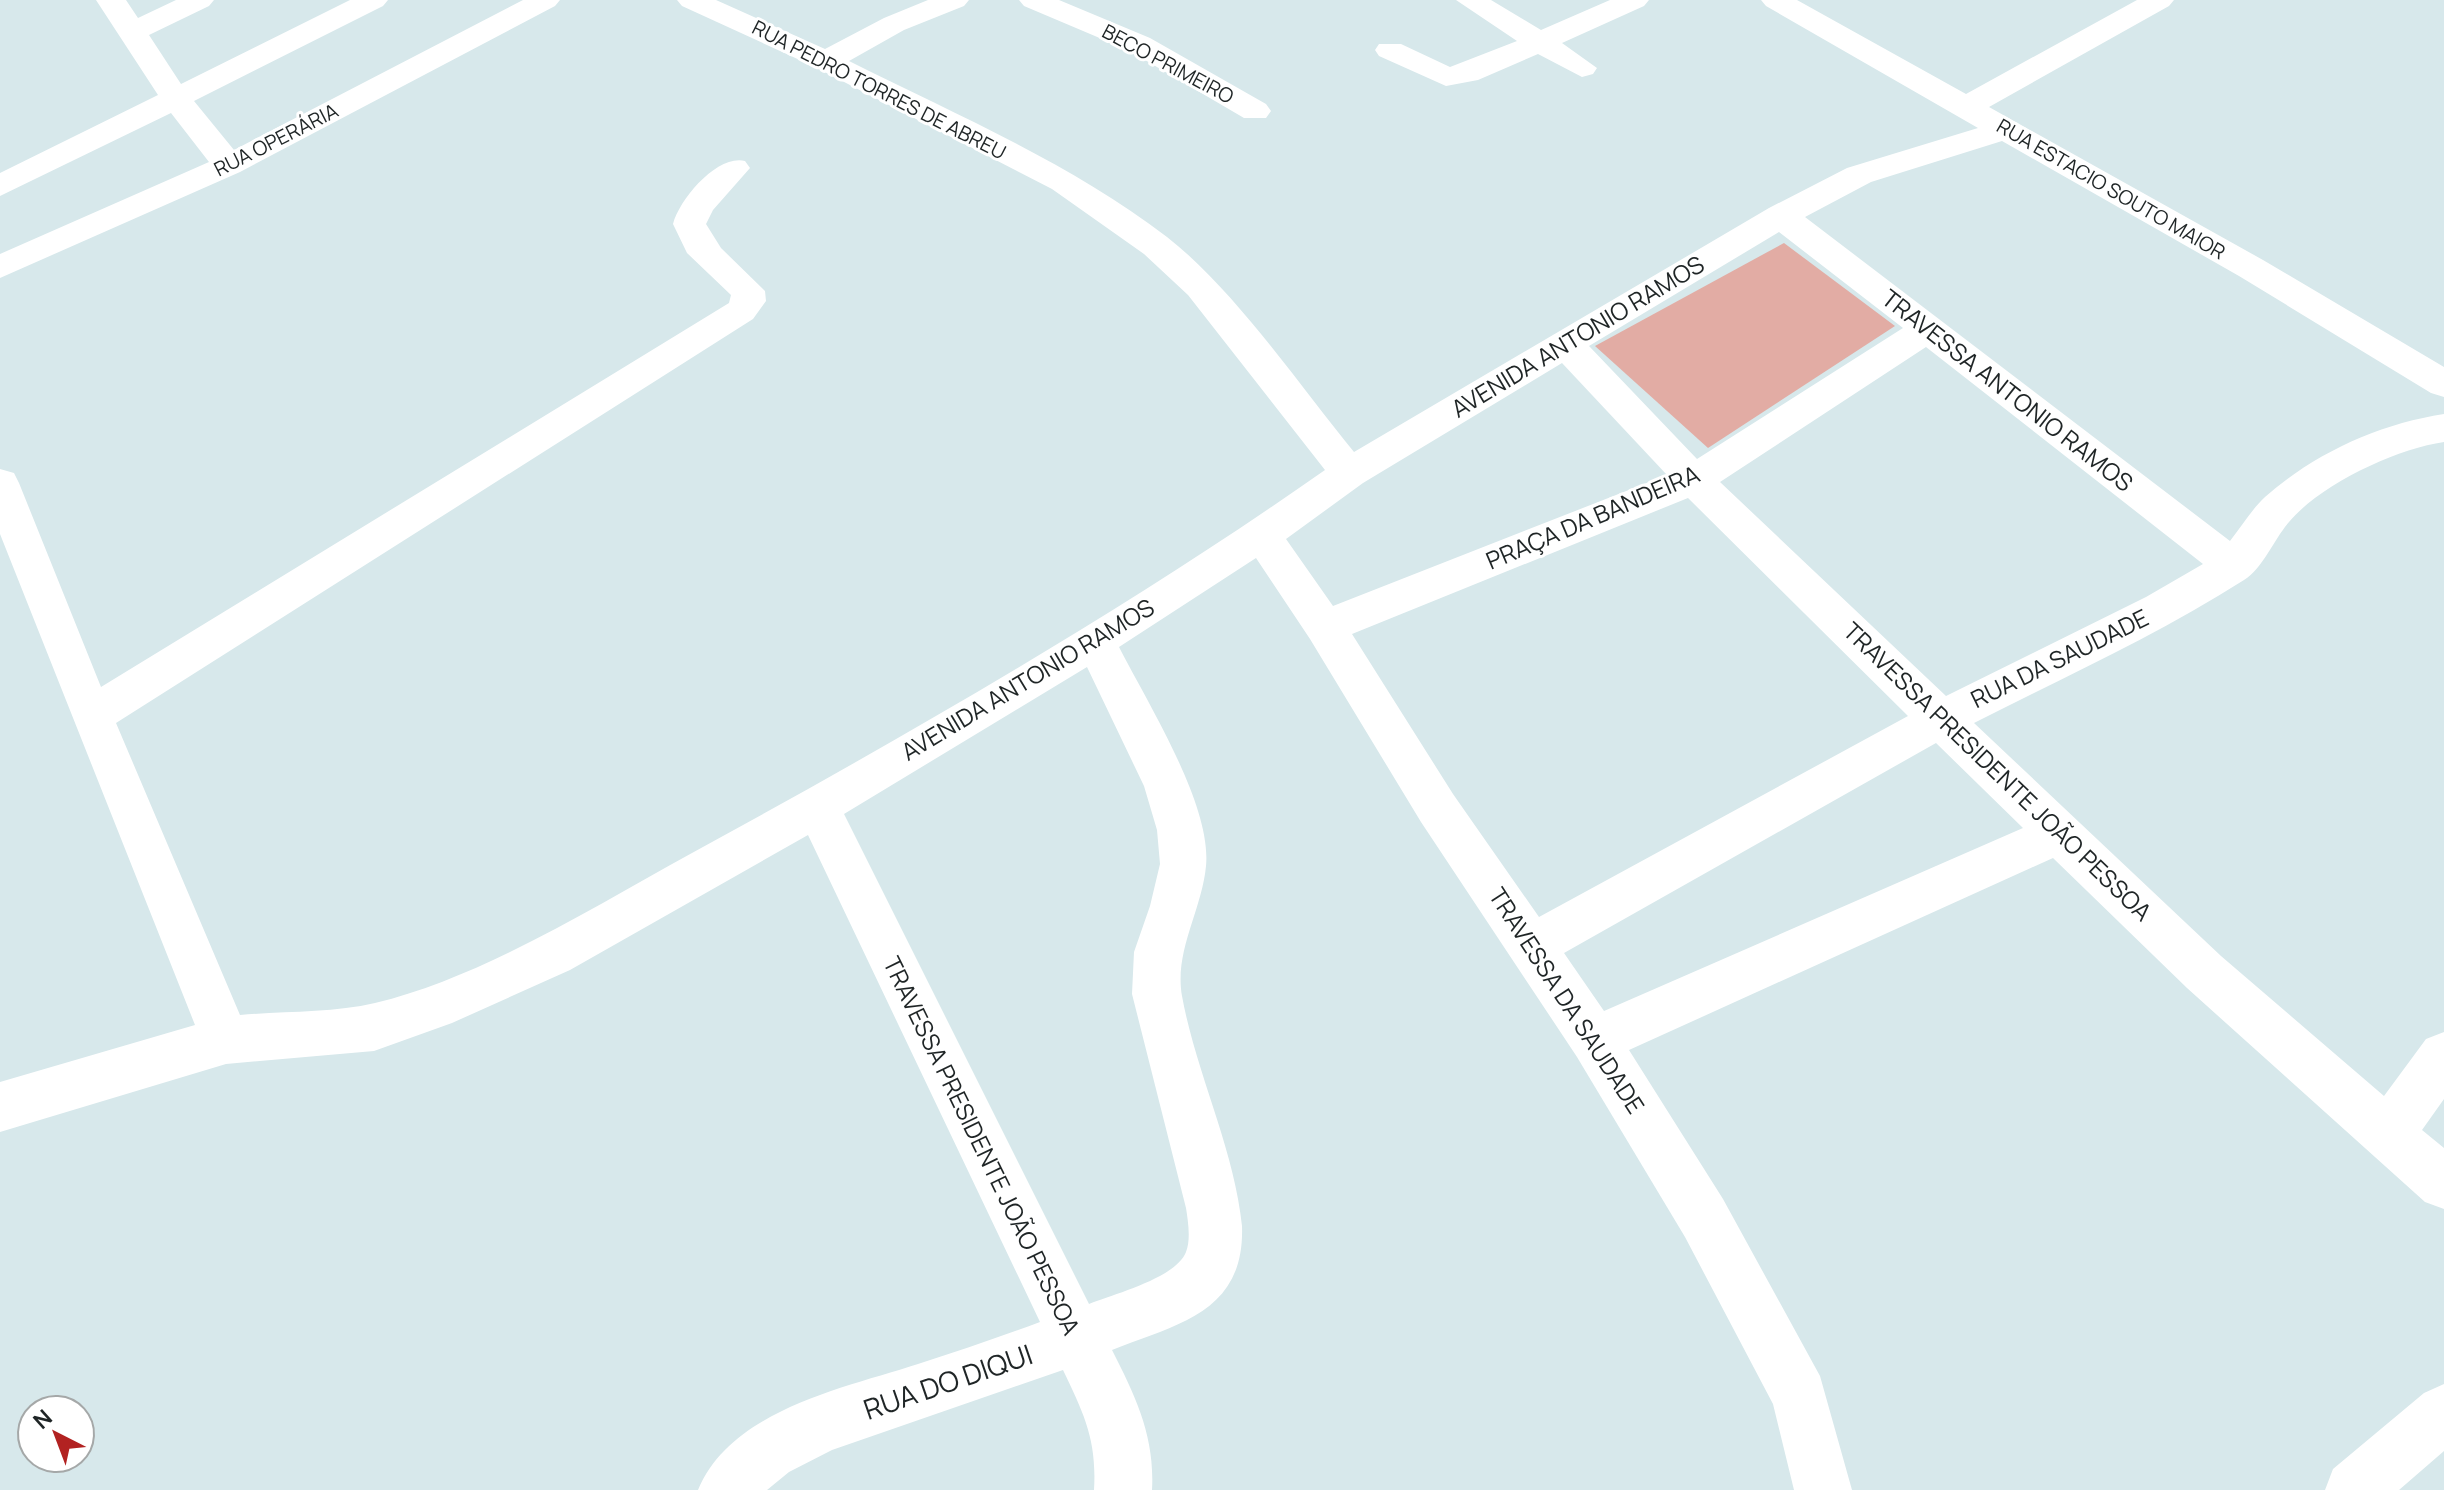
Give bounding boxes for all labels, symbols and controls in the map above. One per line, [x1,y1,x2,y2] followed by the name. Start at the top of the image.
[748,14,1011,165] street label: RUA PEDRO TORRES DE ABREU
[1098,18,1239,110] street label: BECO PRIMEIRO
[209,97,343,182] street label: RUA OPERÁRIA
[1992,112,2230,265] street label: RUA ESTACIO SOUTO MAIOR
[1445,247,1710,424] street label: AVENIDA ANTONIO RAMOS
[1875,281,2140,498] street label: TRAVESSA ANTONIO RAMOS
[1481,457,1704,577] street label: PRAÇA DA BANDEIRA
[895,590,1160,767] street label: AVENIDA ANTONIO RAMOS
[1965,600,2154,715] street label: RUA DA SAUDADE
[1837,614,2159,928] street label: TRAVESSA PRESIDENTE JOÃO PESSOA
[1482,881,1653,1120] street label: TRAVESSA DA SAUDADE
[876,951,1089,1340] street label: TRAVESSA PRESIDENTE JOÃO PESSOA
[858,1334,1037,1428] street label: RUA DO DIQUI
[16,1394,96,1474] north arrow
[27,1403,59,1436] text: N

